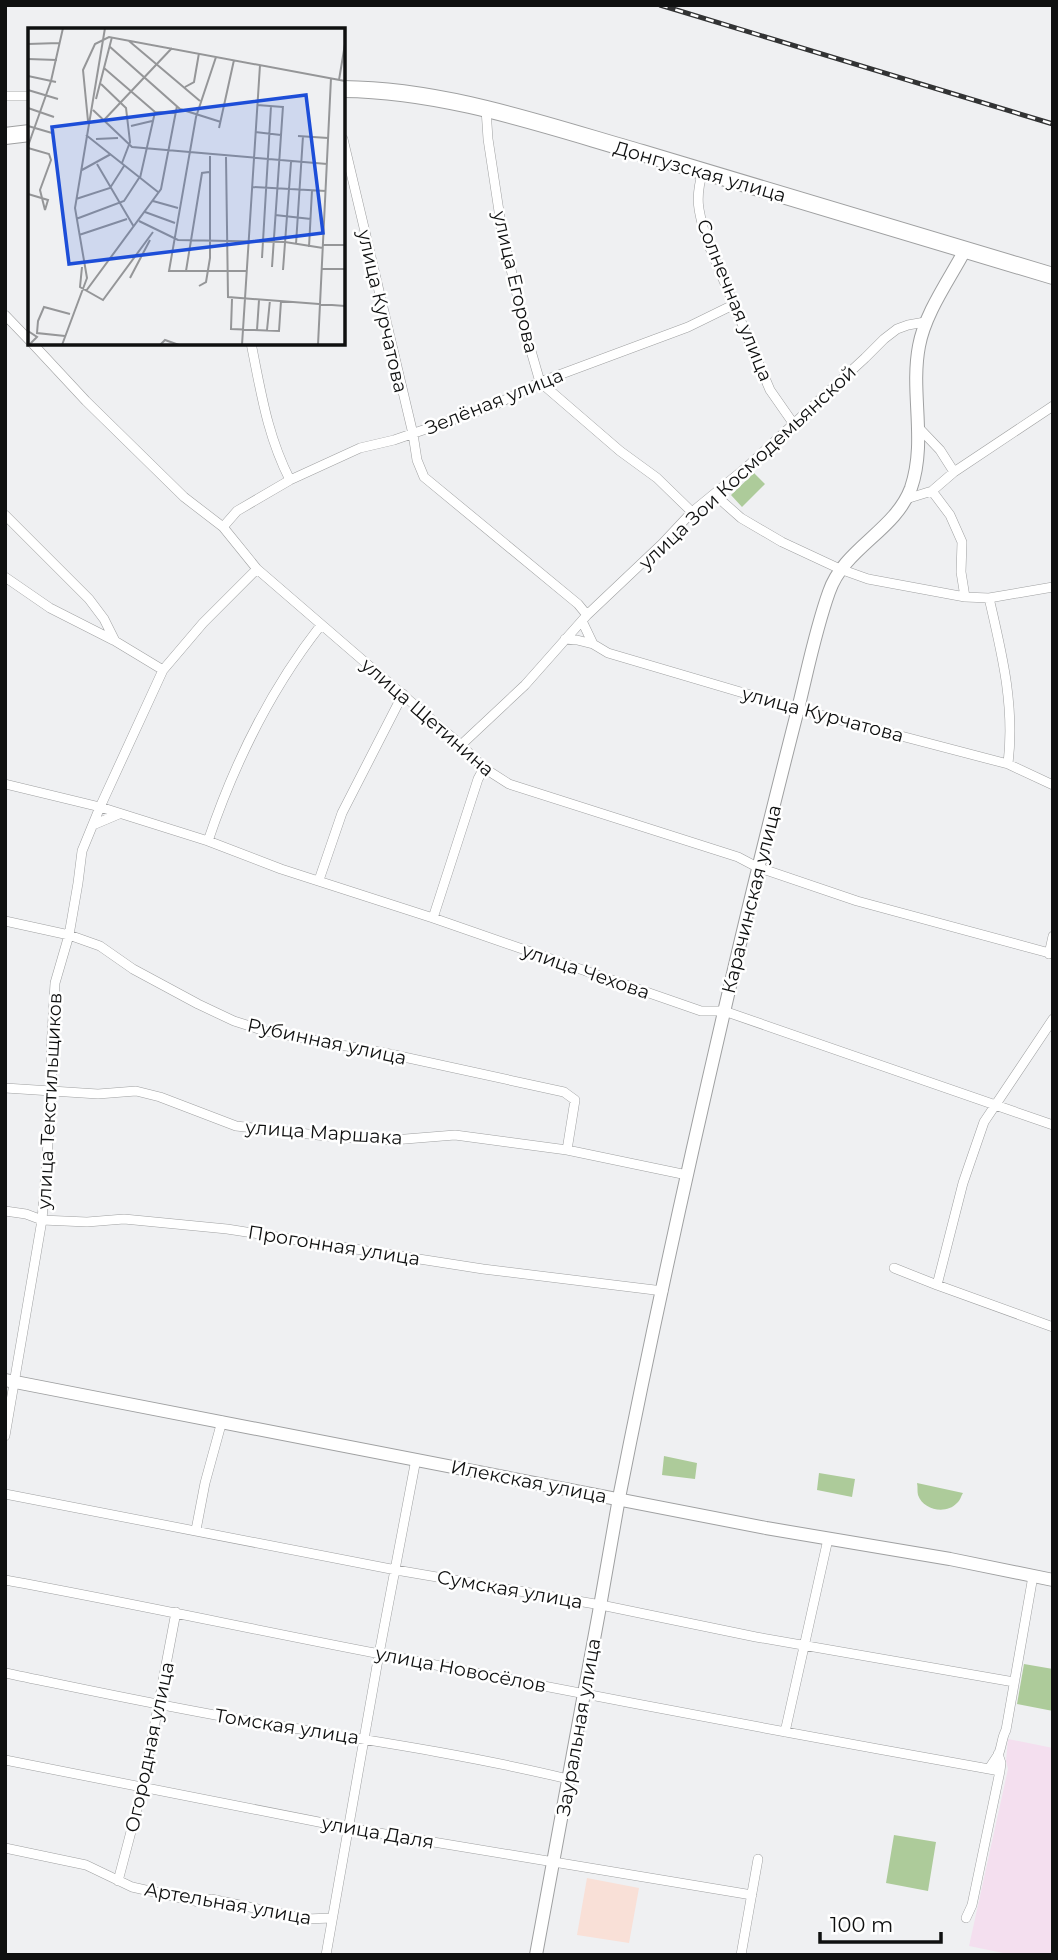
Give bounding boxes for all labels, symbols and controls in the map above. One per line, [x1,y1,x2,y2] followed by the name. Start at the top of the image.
[28,28,345,345] inset map
[611,136,789,207] street label: Донгузская улица
[488,208,543,355] street label: улица Егорова
[691,216,778,385] street label: Солнечная улица
[352,226,412,395] street label: улица Курчатова
[633,360,861,575] street label: улица Зои Космодемьянской
[422,363,567,440] street label: Зелёная улица
[356,653,499,781] street label: улица Щетинина
[739,682,906,747] street label: улица Курчатова
[717,802,786,996] street label: Карачинская улица
[518,939,653,1004] street label: улица Чехова
[32,992,67,1211] street label: улица Текстильщиков
[245,1013,408,1070] street label: Рубинная улица
[244,1115,403,1149] street label: улица Маршака
[246,1221,422,1270] street label: Прогонная улица
[449,1455,609,1508] street label: Илекская улица
[435,1565,585,1614] street label: Сумская улица
[552,1636,605,1818] street label: Зауральная улица
[373,1641,548,1697] street label: улица Новосёлов
[120,1660,179,1835] street label: Огородная улица
[213,1704,361,1749] street label: Томская улица
[319,1811,436,1854] street label: улица Даля
[143,1877,313,1930] street label: Артельная улица
[820,1900,941,1944] scale bar
[830,1912,893,1937] text: 100 m

